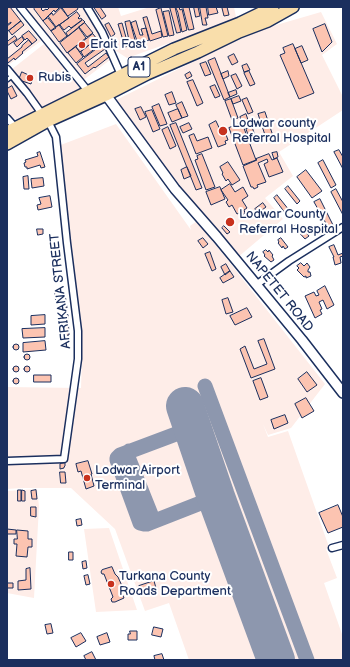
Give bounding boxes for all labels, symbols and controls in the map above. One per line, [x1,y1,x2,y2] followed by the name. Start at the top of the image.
[90,37,146,53] place label: Erait Fast
[77,40,87,50] marker: Erait Fast
[128,57,150,77] road number: A1
[38,70,71,86] place label: Rubis
[25,73,35,83] marker: Rubis
[232,116,331,147] place label: Lodwar county Referral Hospital
[217,125,229,137] marker: Lodwar county Referral Hospital
[239,207,338,238] place label: Lodwar County Referral Hospital
[224,216,236,228] marker: Lodwar County Referral Hospital
[47,232,75,350] street label: AFRIKANA STREET
[242,249,316,335] street label: NAPETET ROAD
[95,463,180,494] place label: Lodwar Airport Terminal
[82,473,92,483] marker: Lodwar Airport Terminal
[119,569,231,600] place label: Turkana County Roads Department
[106,579,116,589] marker: Turkana County Roads Department

